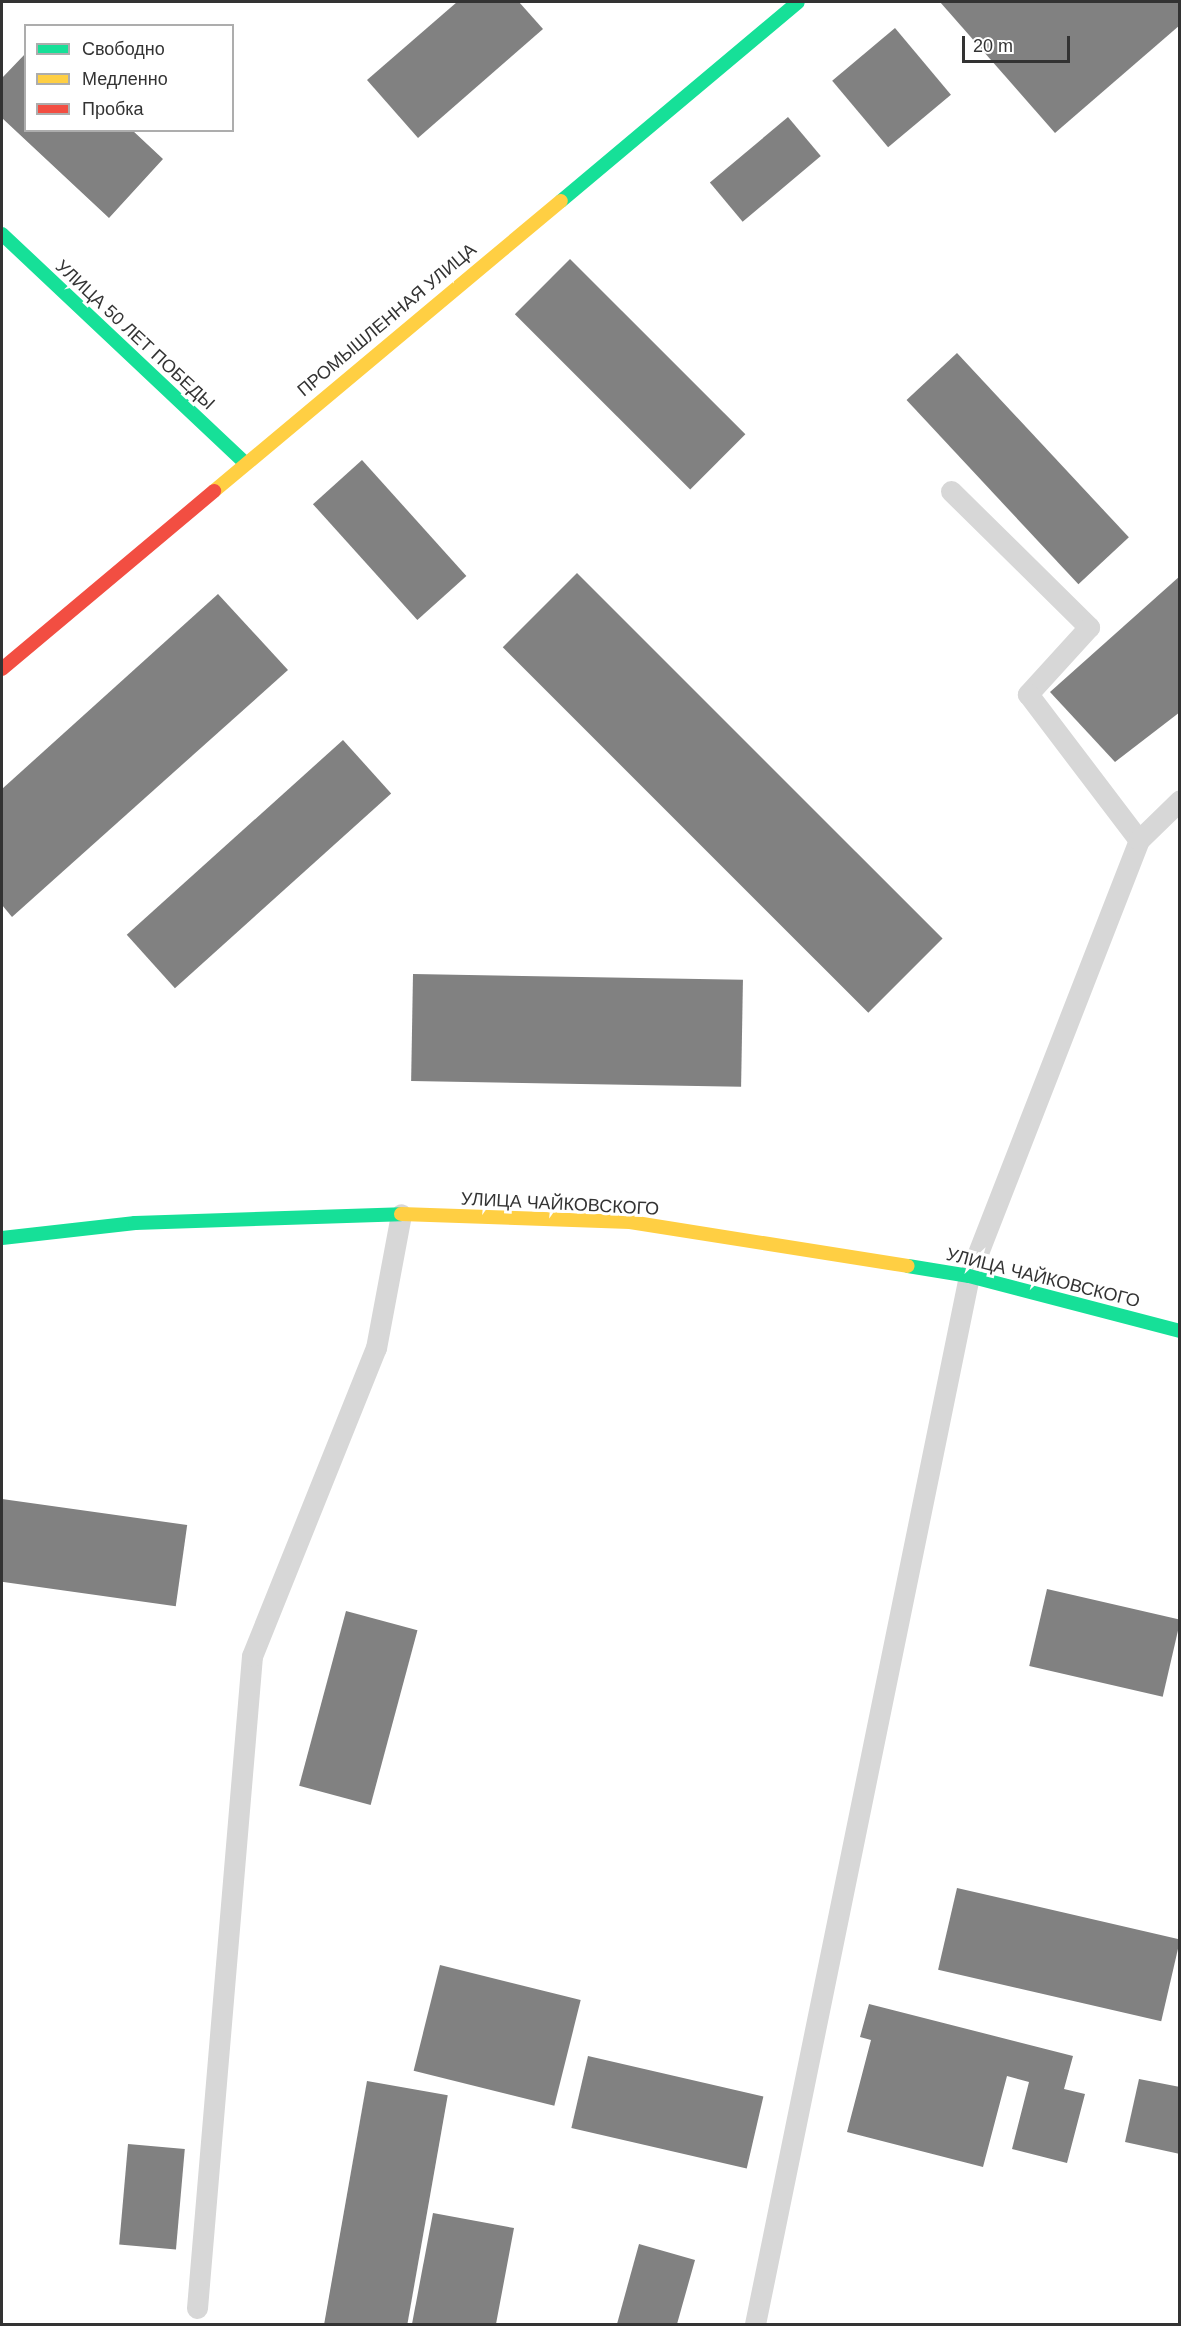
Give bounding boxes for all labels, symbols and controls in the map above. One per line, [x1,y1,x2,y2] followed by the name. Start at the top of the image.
[24,24,234,132] legend
[965,24,1073,62] scale bar
[973,36,1013,56] text: 20 m
[82,39,165,59] text: Свободно
[82,69,168,89] text: Медленно
[82,99,144,119] text: Пробка
[293,239,481,401] street label: ПРОМЫШЛЕННАЯ УЛИЦА
[51,256,219,414] street label: УЛИЦА 50 ЛЕТ ПОБЕДЫ
[460,1188,660,1220] street label: УЛИЦА ЧАЙКОВСКОГО
[944,1244,1142,1312] street label: УЛИЦА ЧАЙКОВСКОГО

